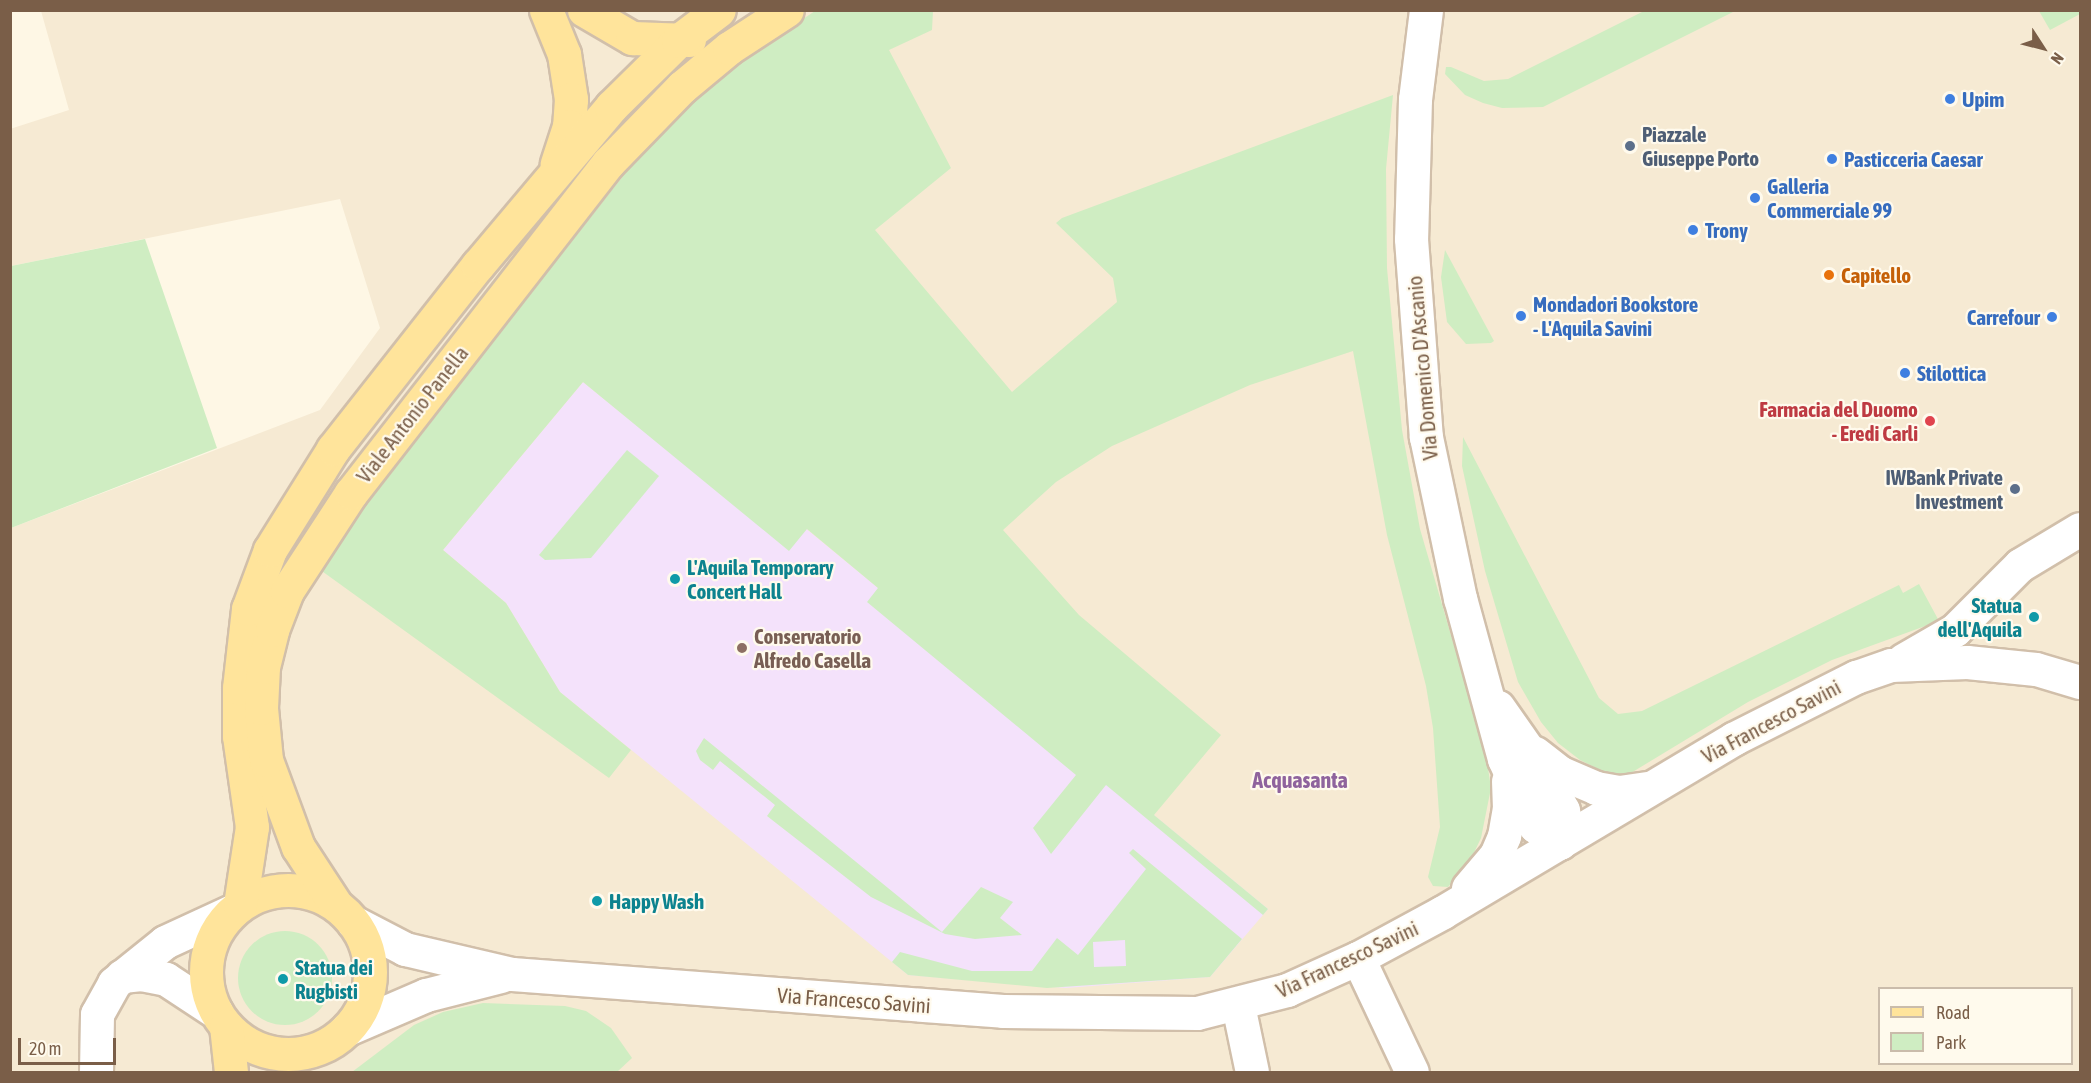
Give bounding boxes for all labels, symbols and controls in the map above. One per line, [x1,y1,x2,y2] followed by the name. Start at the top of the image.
[2013,18,2073,78] north arrow
[2048,49,2068,68] text: N
[1962,86,2004,112] place label: Upim
[1943,92,1957,106] marker: Upim
[1642,121,1759,171] place label: Piazzale Giuseppe Porto
[1623,139,1637,153] marker: Piazzale Giuseppe Porto
[1844,146,1983,172] place label: Pasticceria Caesar
[1825,152,1839,166] marker: Pasticceria Caesar
[1767,173,1892,223] place label: Galleria Commerciale 99
[1748,191,1762,205] marker: Galleria Commerciale 99
[1705,217,1748,243] place label: Trony
[1686,223,1700,237] marker: Trony
[1841,262,1911,288] place label: Capitello
[1822,268,1836,282] marker: Capitello
[1401,275,1443,461] street label: Via Domenico D'Ascanio
[1533,291,1698,341] place label: Mondadori Bookstore - L'Aquila Savini
[1967,304,2040,330] place label: Carrefour
[1514,309,1528,323] marker: Mondadori Bookstore - L'Aquila Savini
[2045,310,2059,324] marker: Carrefour
[351,341,473,487] street label: Viale Antonio Panella
[1917,360,1986,386] place label: Stilottica
[1898,366,1912,380] marker: Stilottica
[1759,396,1918,446] place label: Farmacia del Duomo - Eredi Carli
[1923,414,1937,428] marker: Farmacia del Duomo - Eredi Carli
[1886,464,2003,514] place label: IWBank Private Investment
[2008,482,2022,496] marker: IWBank Private Investment
[687,554,834,604] place label: L'Aquila Temporary Concert Hall
[668,572,682,586] marker: L'Aquila Temporary Concert Hall
[1937,592,2022,642] place label: Statua dell'Aquila
[2027,610,2041,624] marker: Statua dell'Aquila
[754,623,871,673] place label: Conservatorio Alfredo Casella
[735,641,749,655] marker: Conservatorio Alfredo Casella
[1697,674,1845,768] street label: Via Francesco Savini
[1252,768,1348,794] district label: Acquasanta
[609,888,704,914] place label: Happy Wash
[590,894,604,908] marker: Happy Wash
[1272,915,1422,1003] street label: Via Francesco Savini
[295,954,373,1004] place label: Statua dei Rugbisti
[276,972,290,986] marker: Statua dei Rugbisti
[776,982,932,1018] street label: Via Francesco Savini
[1878,987,2073,1065] legend
[1936,1002,1970,1023] text: Road
[21,1026,118,1064] scale bar
[1936,1032,1966,1053] text: Park
[29,1038,61,1059] text: 20 m

